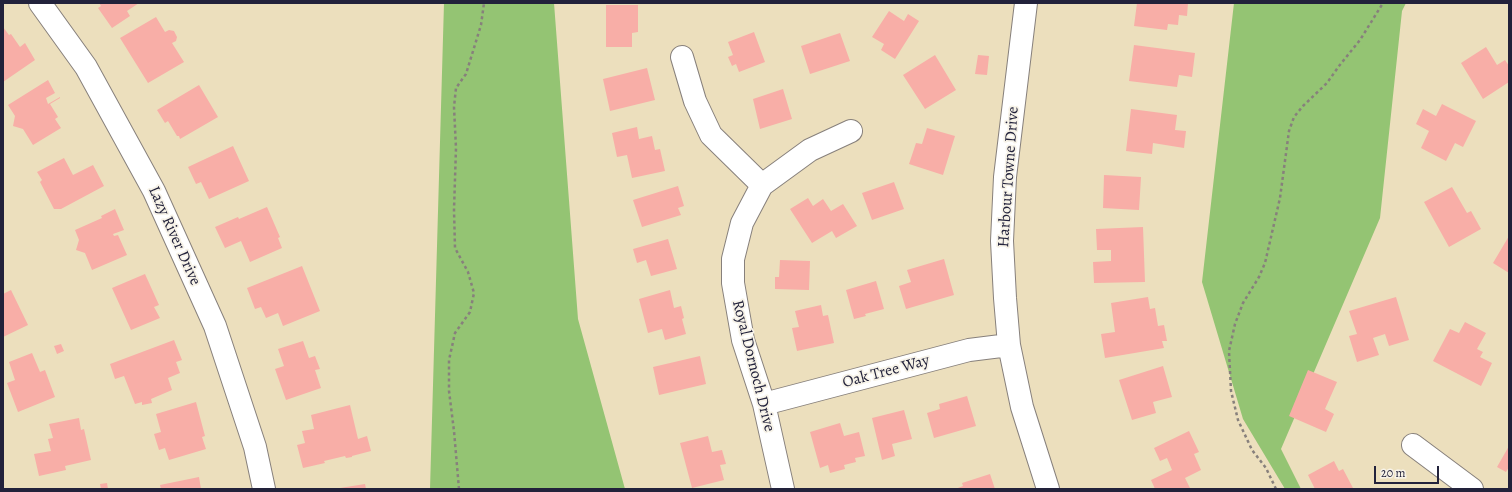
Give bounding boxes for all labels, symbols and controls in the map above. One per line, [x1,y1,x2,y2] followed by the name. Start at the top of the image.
[994,106,1024,248] street label: Harbour Towne Drive
[144,183,204,289] street label: Lazy River Drive
[727,298,779,434] street label: Royal Dornoch Drive
[840,351,932,393] street label: Oak Tree Way
[1376,458,1441,484] scale bar
[1381,465,1405,481] text: 20 m

